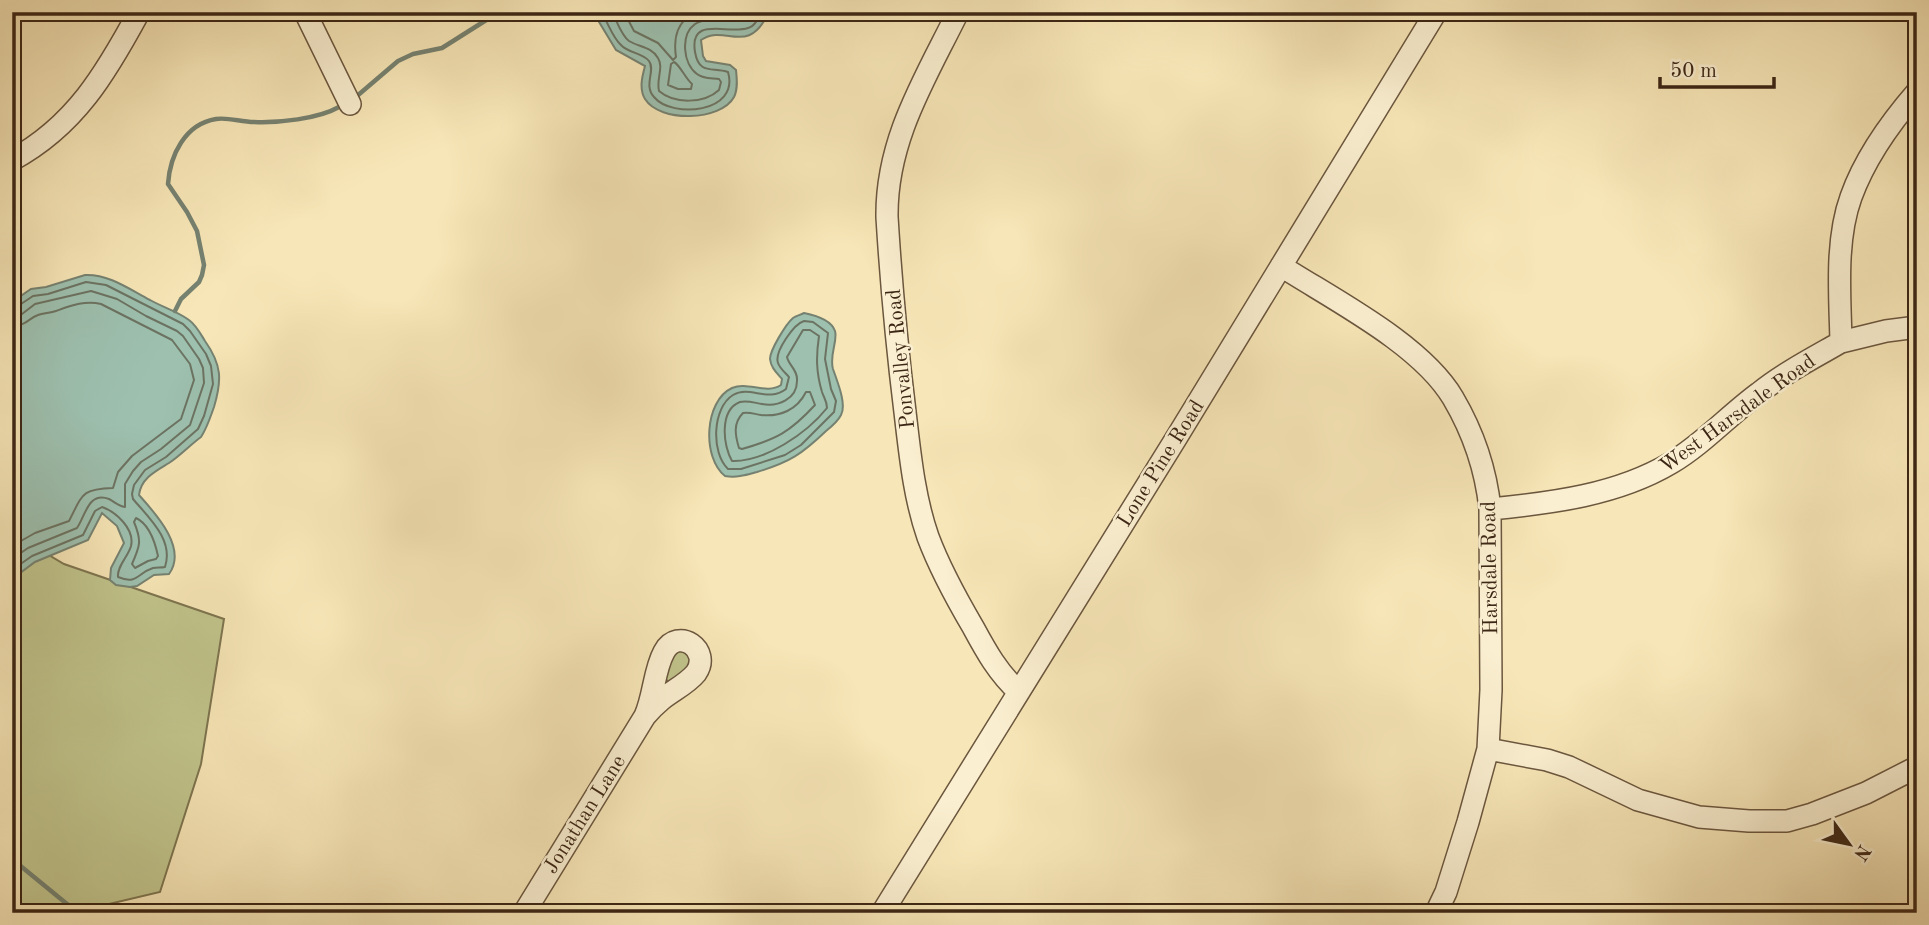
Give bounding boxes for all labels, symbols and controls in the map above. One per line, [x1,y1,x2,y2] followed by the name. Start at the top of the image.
[1660,46,1773,90] scale bar
[1670,61,1717,82] text: 50 m
[884,288,919,430] street label: Ponvalley Road
[1656,351,1819,477] street label: West Harsdale Road
[1114,397,1209,531] street label: Lone Pine Road
[1479,501,1502,635] street label: Harsdale Road
[541,752,630,878] street label: Jonathan Lane
[1814,810,1884,880] north arrow
[1849,841,1873,864] text: N

